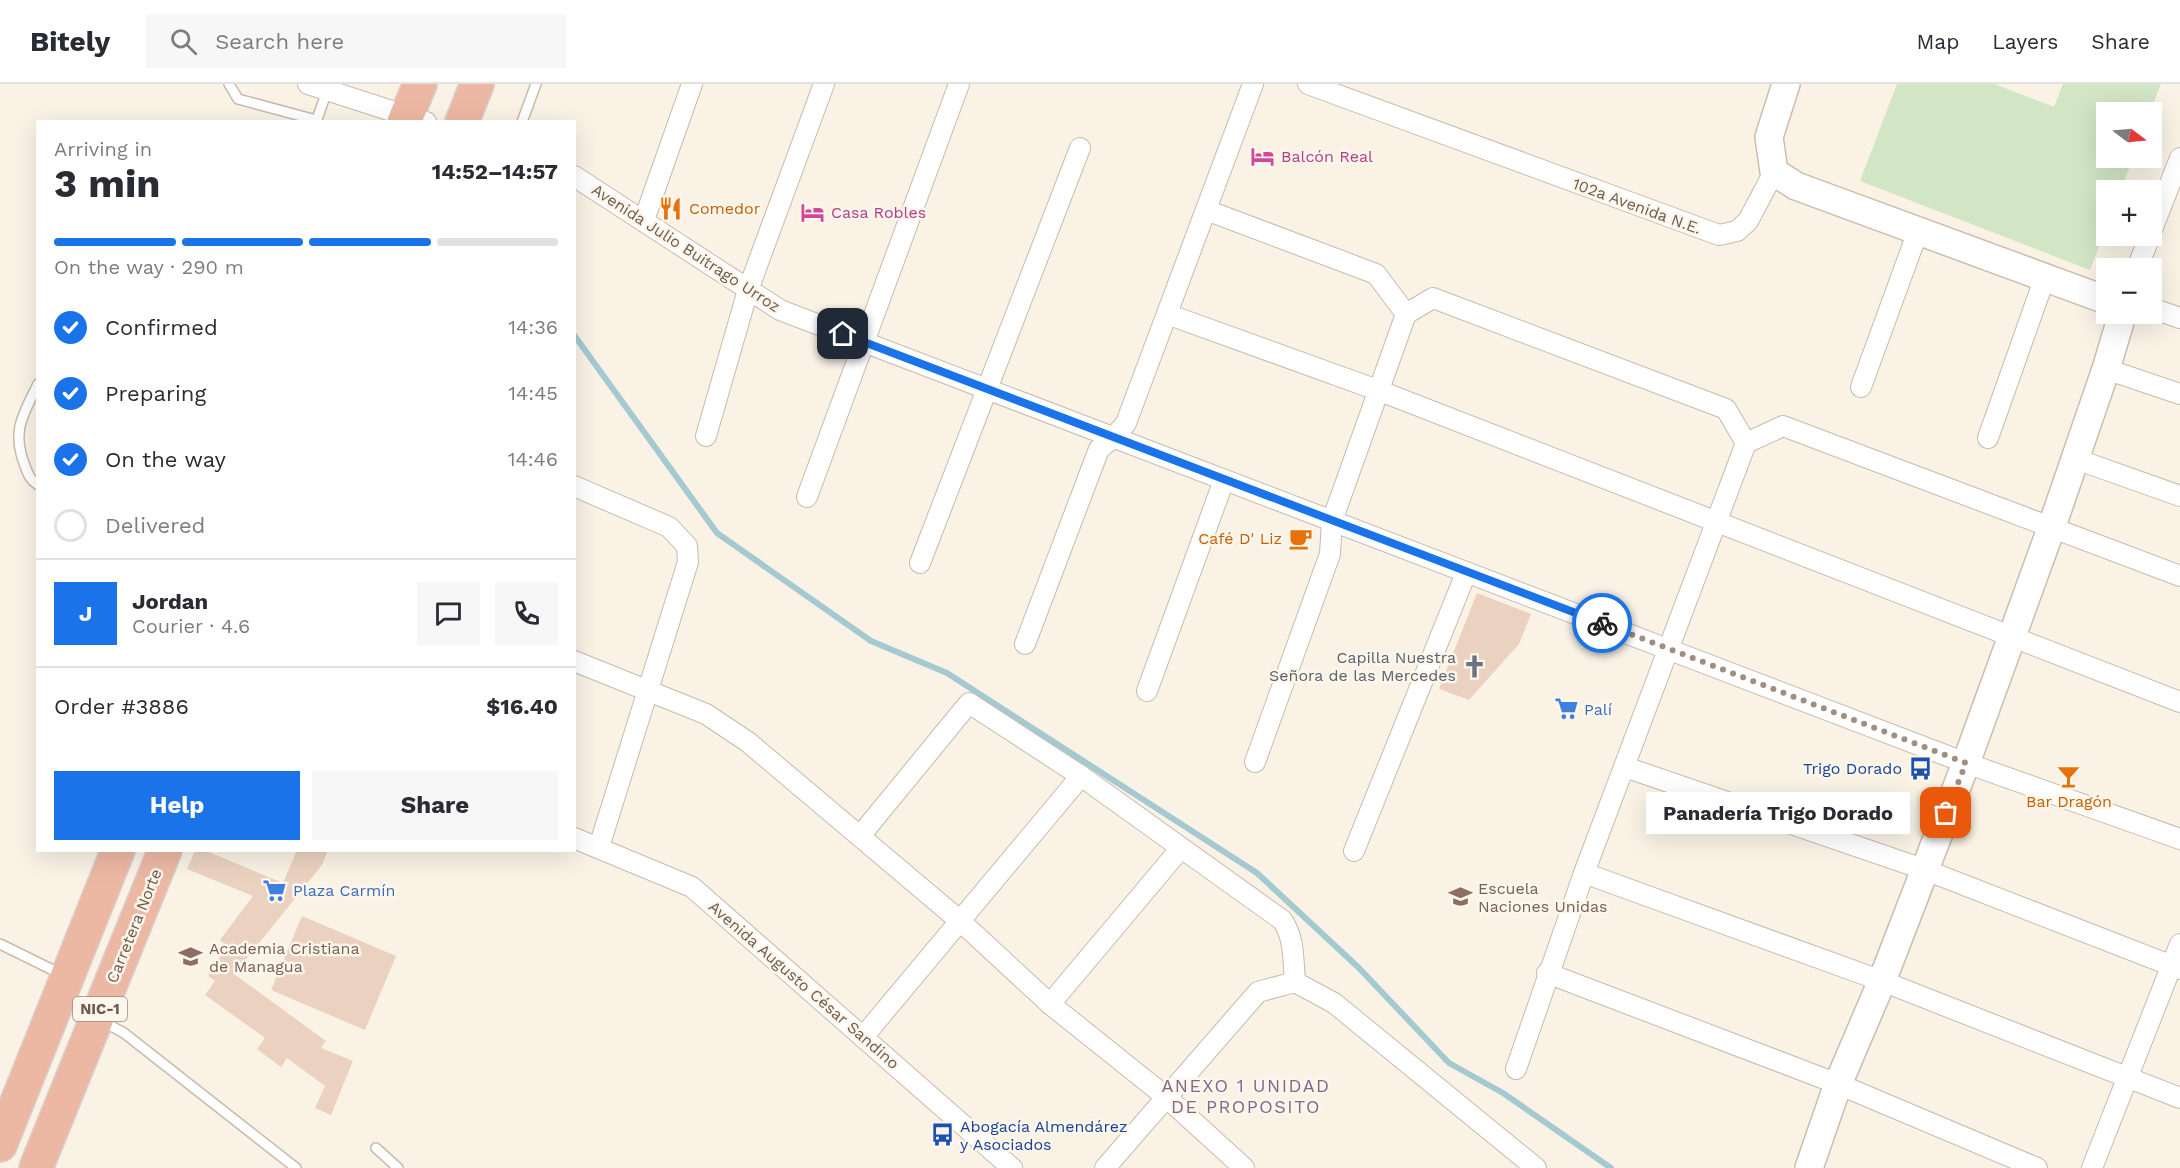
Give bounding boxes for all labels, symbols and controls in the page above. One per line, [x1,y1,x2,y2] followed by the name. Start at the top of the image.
[146,14,566,68] search box
[30,25,110,58] text: Bitely
[167,25,200,58] icon: search
[215,29,344,54] text: Search here
[1916,29,1959,54] text: Map
[1992,29,2058,54] text: Layers
[2091,29,2150,54] text: Share
[2096,102,2162,168] north arrow
[2096,102,2162,324] map controls
[54,137,152,161] text: Arriving in
[1250,143,1276,169] hotel icon: Balcón Real
[1281,147,1373,166] place label: Balcón Real
[432,159,558,184] text: 14:52–14:57
[54,161,161,206] text: 3 min
[1570,174,1704,238] street label: 102a Avenida N.E.
[588,180,784,316] street label: Avenida Julio Buitrago Urroz
[2096,180,2162,246] button: +
[658,195,684,221] restaurant icon: Comedor
[689,199,761,218] place label: Comedor
[800,199,826,225] hotel icon: Casa Robles
[831,203,926,222] place label: Casa Robles
[54,255,244,279] text: On the way · 290 m
[2096,258,2162,324] button: −
[817,308,868,359] pin
[54,311,87,344] icon: check
[105,315,218,340] text: Confirmed
[508,315,558,339] text: 14:36
[826,317,859,350] icon: home
[54,377,87,410] icon: check
[105,381,206,406] text: Preparing
[508,381,558,405] text: 14:45
[54,443,87,476] icon: check
[105,447,226,472] text: On the way
[508,447,558,471] text: 14:46
[105,513,205,538] text: Delivered
[1287,525,1313,551] cafe icon: Café D' Liz
[1198,529,1282,548] place label: Café D' Liz
[417,582,480,645] button: chat
[495,582,558,645] button: phone
[132,589,208,614] text: Jordan
[1572,593,1632,653] courier
[79,601,92,626] text: J
[1586,607,1619,640] icon: bike
[132,614,250,638] text: Courier · 4.6
[1269,648,1456,685] place label: Capilla Nuestra Señora de las Mercedes
[1461,653,1487,679] church icon: Capilla Nuestra Señora de las Mercedes
[54,694,189,719] text: Order #3886
[486,694,558,719] text: $16.40
[1553,696,1579,722] supermarket icon: Palí
[1584,700,1612,719] place label: Palí
[1907,755,1933,781] bus stop icon: Trigo Dorado
[1803,759,1902,778] place label: Trigo Dorado
[2056,763,2082,789] bar icon: Bar Dragón
[54,771,300,840] button: Help
[312,771,558,840] button: Share
[1920,787,1971,838] pin
[1646,792,1910,834] callout: Panadería Trigo Dorado
[2026,792,2112,811] place label: Bar Dragón
[1929,796,1962,829] icon: bag
[1663,801,1893,825] text: Panadería Trigo Dorado
[102,866,166,986] street label: Carretera Norte
[262,877,288,903] supermarket icon: Plaza Carmín
[1478,879,1607,916] place label: Escuela Naciones Unidas
[293,881,395,900] place label: Plaza Carmín
[1447,884,1473,910] school or university icon: Escuela Naciones Unidas
[705,897,903,1073] street label: Avenida Augusto César Sandino
[209,939,360,976] place label: Academia Cristiana de Managua
[178,944,204,970] school or university icon: Academia Cristiana de Managua
[73,997,127,1021] road number: NIC-1
[1161,1075,1331,1117] district label: ANEXO 1 UNIDAD DE PROPOSITO
[960,1117,1127,1154] place label: Abogacía Almendárez y Asociados
[929,1122,955,1148] bus stop icon: Abogacía Almendárez y Asociados

